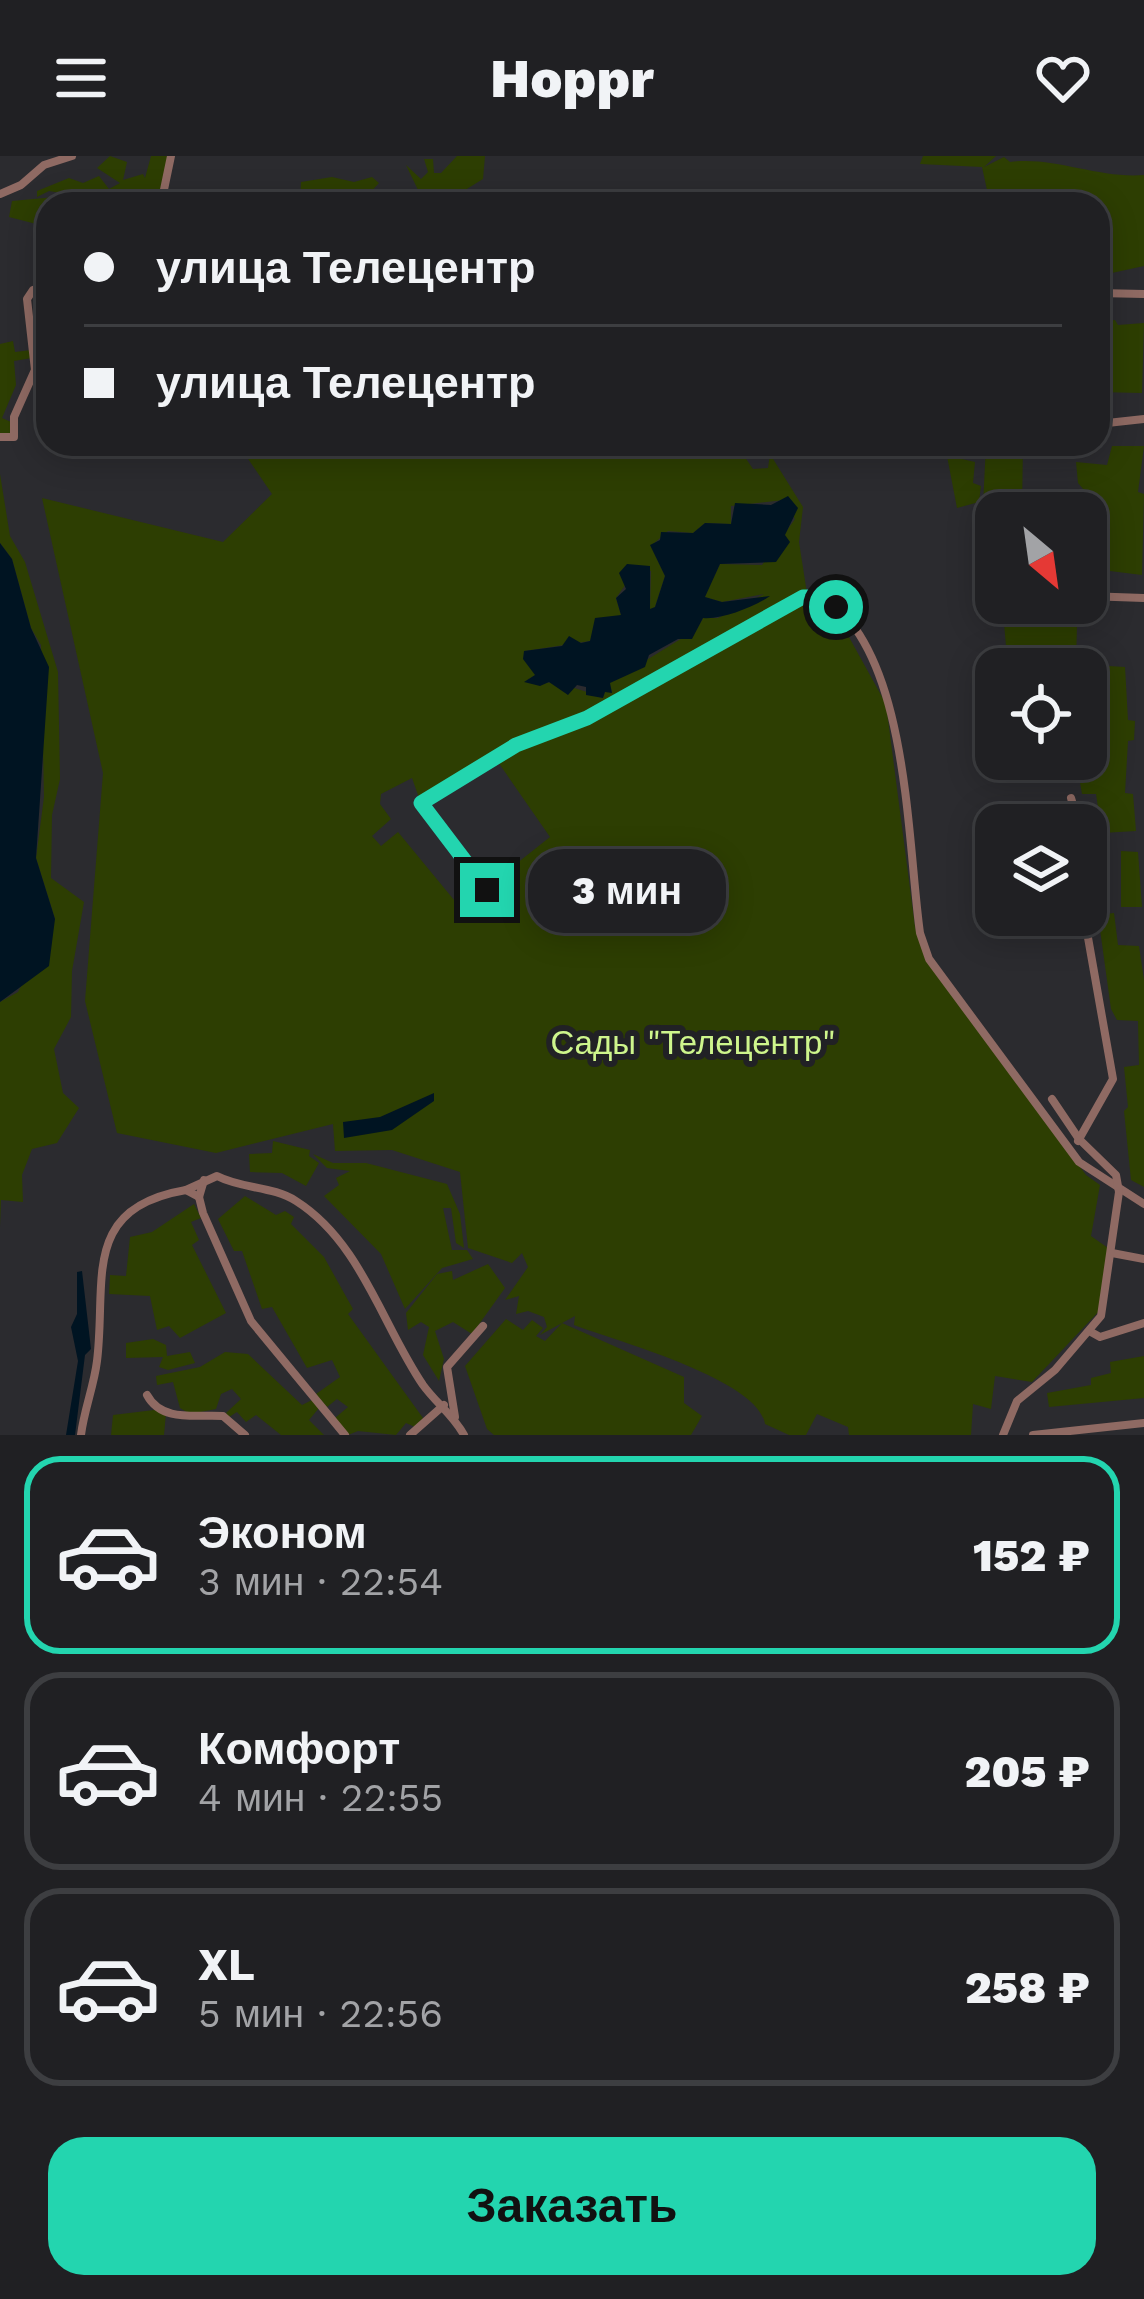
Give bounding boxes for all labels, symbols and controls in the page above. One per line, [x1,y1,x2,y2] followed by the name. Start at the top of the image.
[48,45,114,111] icon: menu
[1030,45,1096,111] icon: heart
[490,47,654,110] text: Hoppr
[156,241,535,294] text: улица Телецентр
[156,356,535,409] text: улица Телецентр
[975,492,1107,624] north arrow
[975,492,1107,936] map controls
[809,580,863,634] route start
[975,648,1107,780] button: locate
[975,804,1107,936] button: layers
[529,848,727,932] callout: 3 мин
[460,863,514,917] route end
[572,868,682,913] text: 3 мин
[550,1023,836,1062] park label: Сады "Телецентр"
[54,1501,162,1609] icon: car
[198,1506,367,1559] text: Эконом
[973,1529,1090,1582] text: 152 ₽
[198,1559,443,1604] text: 3 мин · 22:54
[54,1717,162,1825] icon: car
[198,1722,400,1775] text: Комфорт
[964,1745,1090,1798] text: 205 ₽
[198,1775,443,1820] text: 4 мин · 22:55
[54,1933,162,2041] icon: car
[198,1938,255,1991] text: XL
[965,1961,1090,2014] text: 258 ₽
[198,1991,443,2036] text: 5 мин · 22:56
[48,2137,1096,2275] button: Заказать

